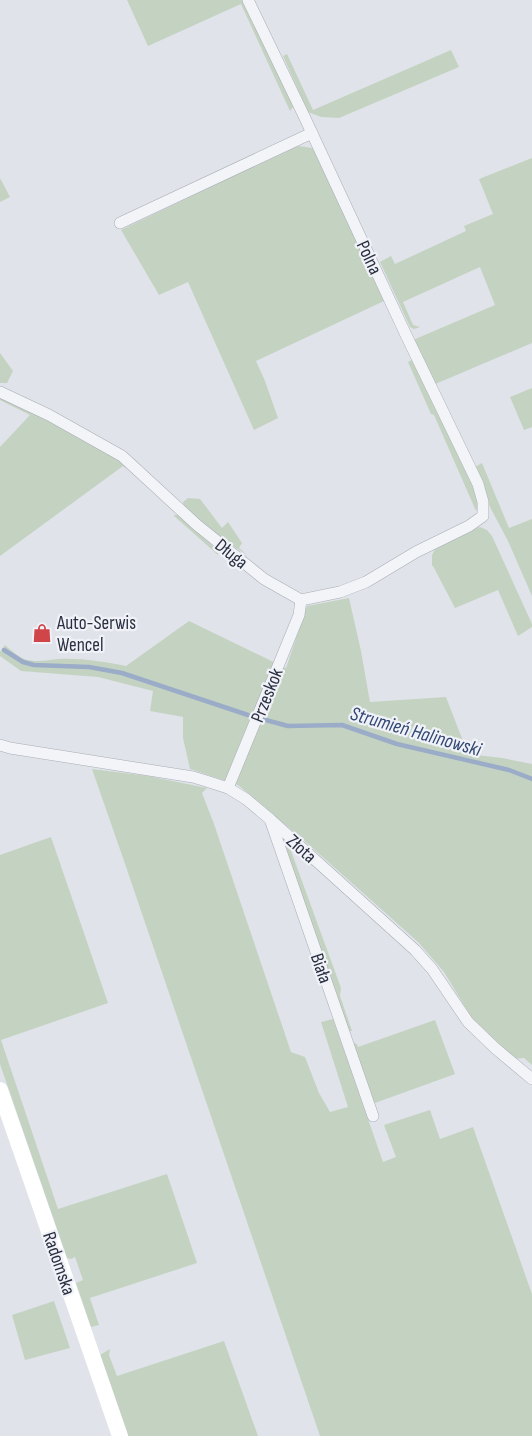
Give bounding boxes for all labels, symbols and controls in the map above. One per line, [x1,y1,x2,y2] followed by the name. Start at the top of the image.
[351,237,386,278] street label: Polna
[210,534,252,574] street label: Długa
[56,612,136,657] place label: Auto-Serwis Wencel
[31,622,53,644] shop icon: Auto-Serwis Wencel
[246,664,289,726] street label: Przeskok
[347,702,485,762] water label: Strumień Halinowski
[281,830,321,868] street label: Złota
[305,950,336,987] street label: Biała
[37,1229,80,1298] street label: Radomska

